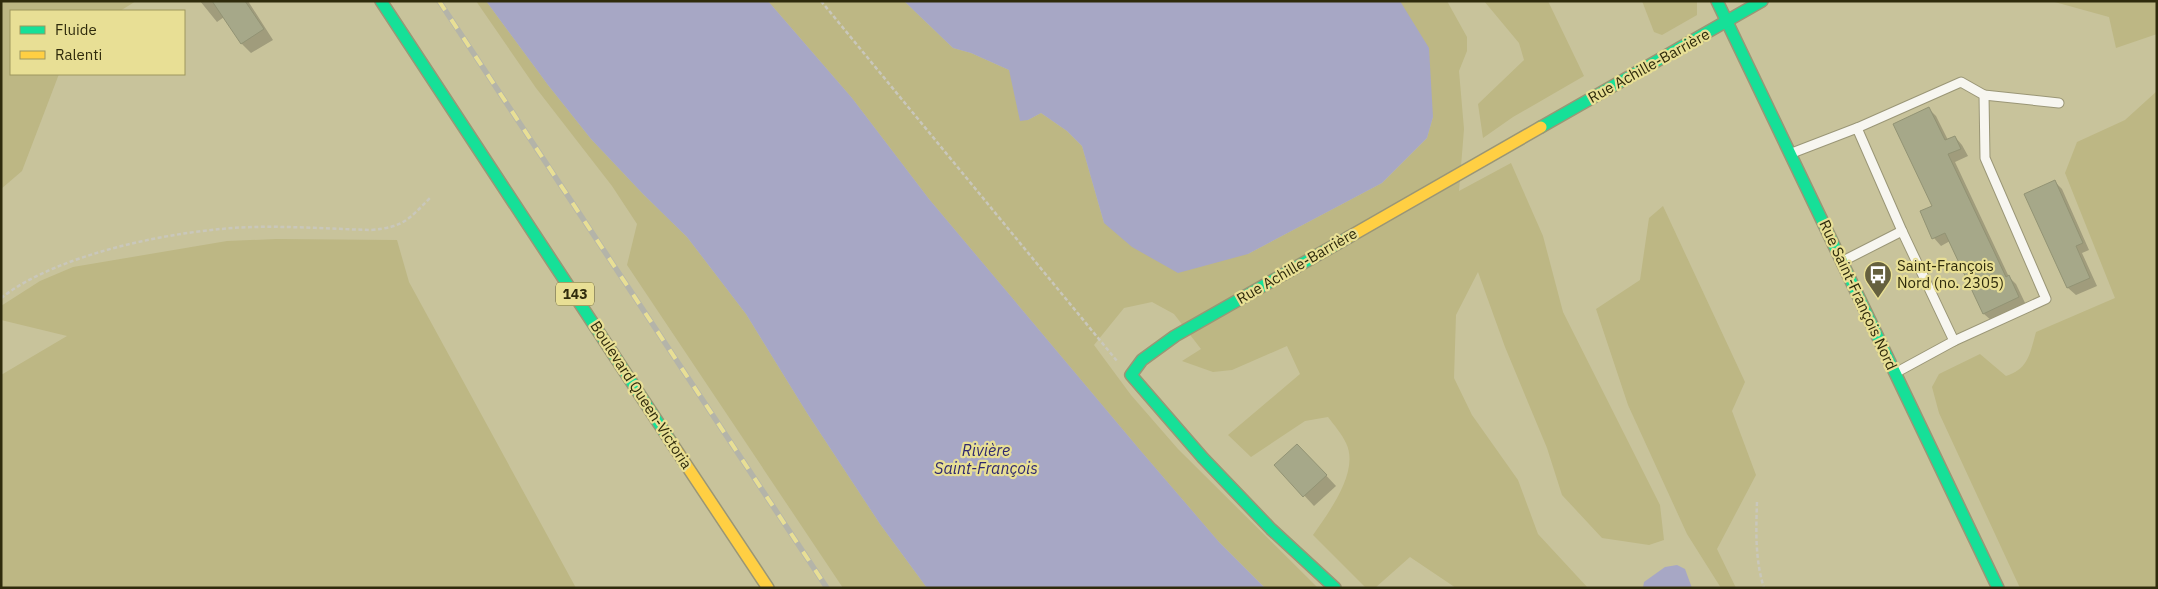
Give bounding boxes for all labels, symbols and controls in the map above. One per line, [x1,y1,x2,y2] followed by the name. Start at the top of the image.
[10,10,185,75] legend
[55,20,97,39] text: Fluide
[1585,24,1713,107] street label: Rue Achille-Barrière
[55,45,102,64] text: Ralenti
[1815,217,1902,373] street label: Rue Saint-François Nord
[1233,223,1360,308] street label: Rue Achille-Barrière
[1897,256,2004,292] place label: Saint-François Nord (no. 2305)
[1863,260,1893,299] bus stop icon: Saint-François Nord (no. 2305)
[556,282,594,306] road number: 143
[586,317,696,472] street label: Boulevard Queen-Victoria
[934,440,1038,478] water label: Rivière Saint-François

